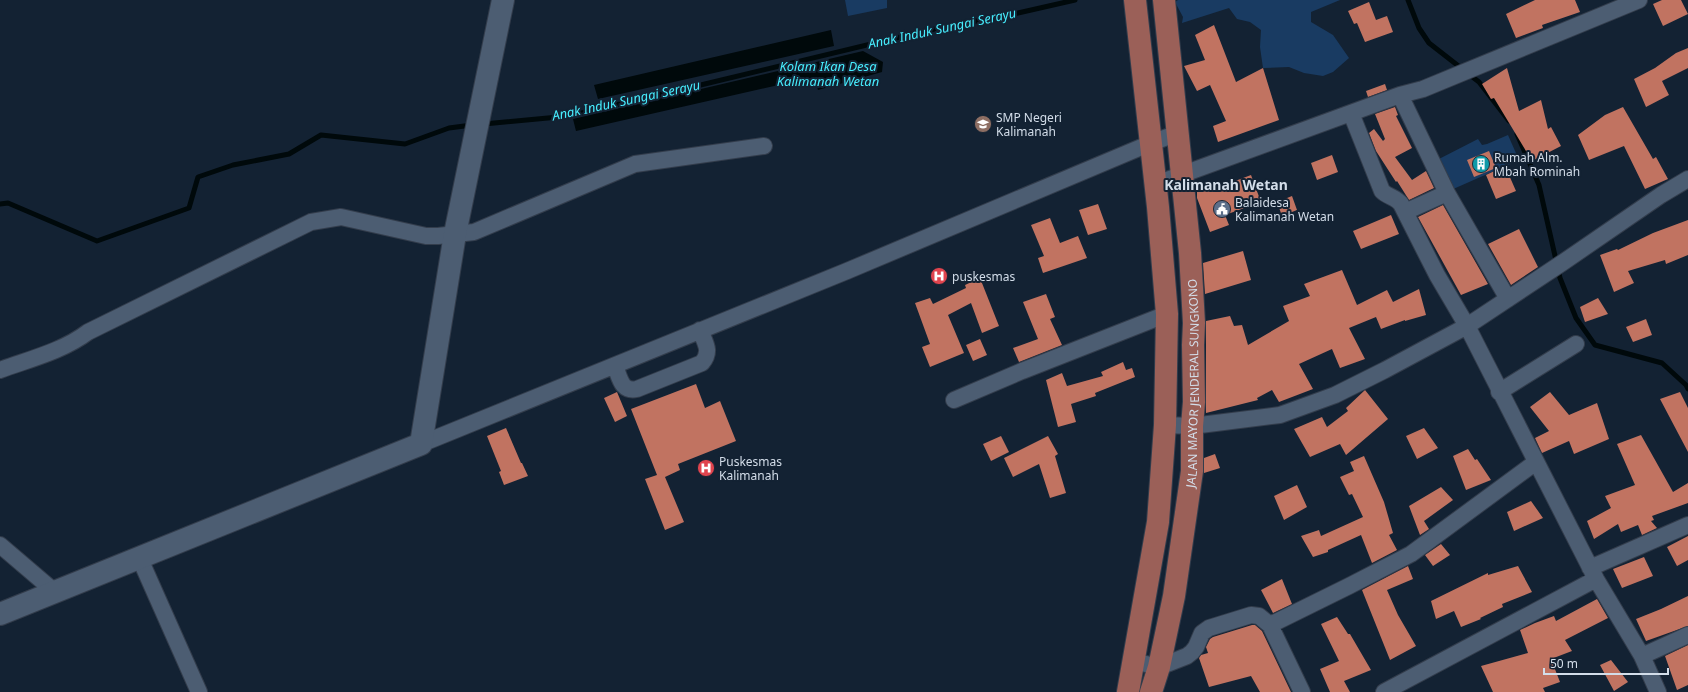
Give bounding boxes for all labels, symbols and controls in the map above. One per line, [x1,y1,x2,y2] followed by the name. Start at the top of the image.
[865,3,1018,53] water label: Anak Induk Sungai Serayu
[777,57,879,90] water label: Kolam Ikan Desa Kalimanah Wetan
[549,75,702,125] water label: Anak Induk Sungai Serayu
[996,109,1062,140] place label: SMP Negeri Kalimanah
[973,114,993,134] school or university icon: SMP Negeri Kalimanah
[1494,149,1580,180] place label: Rumah Alm. Mbah Rominah
[1471,154,1491,174] building icon: Rumah Alm. Mbah Rominah
[1164,175,1288,194] district label: Kalimanah Wetan
[1235,194,1334,225] place label: Balaidesa Kalimanah Wetan
[1212,199,1232,219] public building icon: Balaidesa Kalimanah Wetan
[929,266,949,286] hospital icon: puskesmas
[952,268,1015,285] place label: puskesmas
[1181,278,1203,490] street label: JALAN MAYOR JENDERAL SUNGKONO
[719,453,782,484] place label: Puskesmas Kalimanah
[696,458,716,478] hospital icon: Puskesmas Kalimanah
[1544,650,1668,676] scale bar
[1550,655,1578,672] text: 50 m

